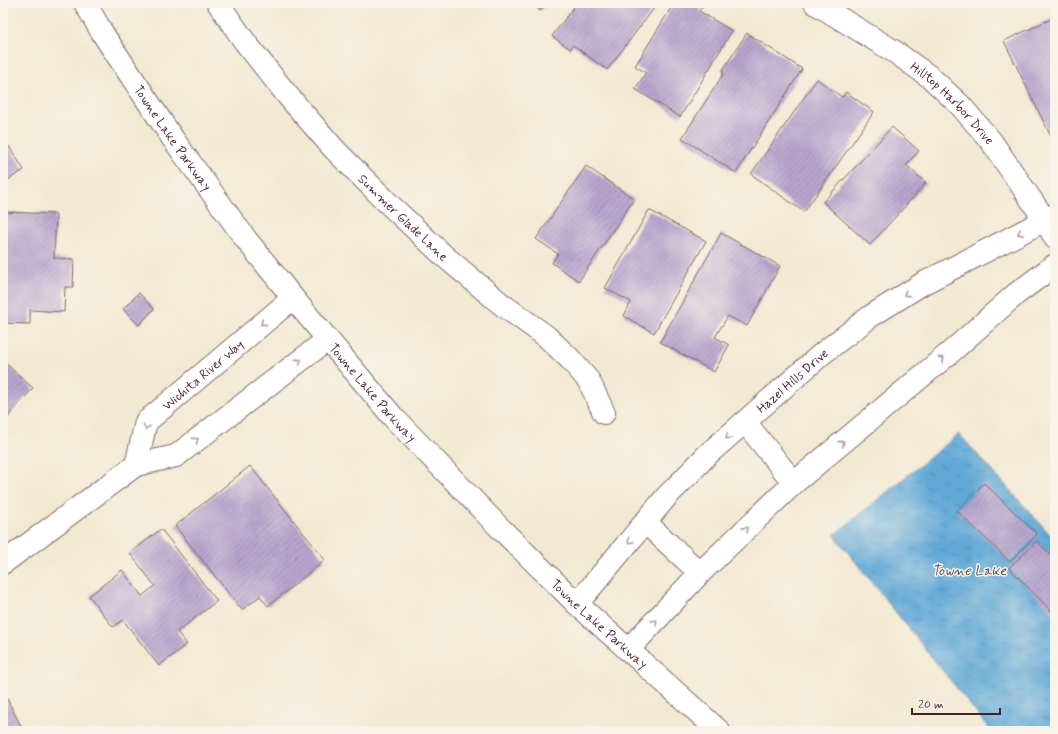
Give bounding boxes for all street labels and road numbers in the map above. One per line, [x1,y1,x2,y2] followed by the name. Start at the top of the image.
[906,59,997,149] street label: Hilltop Harbor Drive
[129,82,215,195] street label: Towne Lake Parkway
[354,171,451,266] street label: Summer Glade Lane
[159,336,248,415] street label: Wichita River Way
[325,340,419,446] street label: Towne Lake Parkway
[753,345,832,418] street label: Hazel Hills Drive
[547,576,651,673] street label: Towne Lake Parkway

